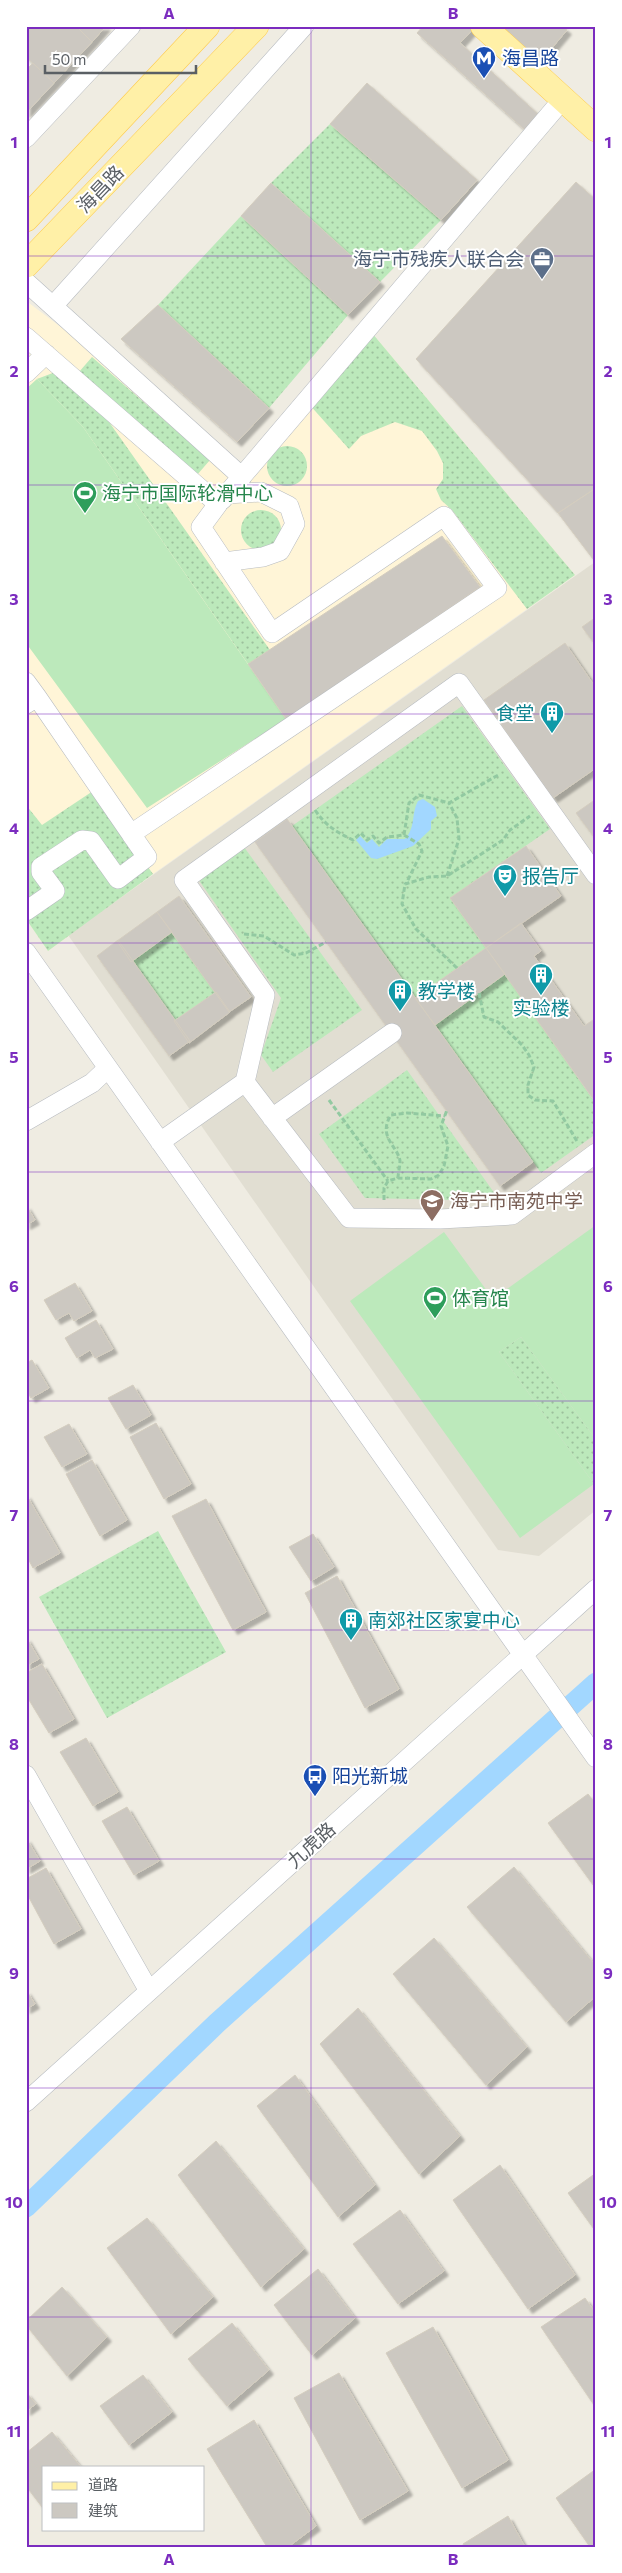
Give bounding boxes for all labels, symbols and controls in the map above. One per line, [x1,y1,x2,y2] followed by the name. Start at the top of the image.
[163,3,175,22] text: A
[448,3,459,22] text: B
[45,42,196,74] scale bar
[471,45,497,79] metro station icon: 海昌路
[502,46,559,69] place label: 海昌路
[52,50,86,68] text: 50 m
[10,132,18,151] text: 1
[604,132,612,151] text: 1
[72,160,128,217] street label: 海昌路
[529,246,555,280] office icon: 海宁市残疾人联合会
[353,247,524,270] place label: 海宁市残疾人联合会
[9,361,19,380] text: 2
[603,361,613,380] text: 2
[72,480,98,514] sports icon: 海宁市国际轮滑中心
[102,481,273,504] place label: 海宁市国际轮滑中心
[9,589,19,608] text: 3
[603,589,613,608] text: 3
[539,700,565,734] building icon: 食堂
[496,701,534,724] place label: 食堂
[9,818,19,837] text: 4
[603,818,613,837] text: 4
[492,863,518,897] theatre icon: 报告厅
[522,864,579,887] place label: 报告厅
[528,962,554,996] building icon: 实验楼
[387,978,413,1012] building icon: 教学楼
[418,979,475,1002] place label: 教学楼
[512,996,570,1019] place label: 实验楼
[9,1047,19,1066] text: 5
[603,1047,613,1066] text: 5
[419,1188,445,1222] school or university icon: 海宁市南苑中学
[450,1189,583,1212] place label: 海宁市南苑中学
[9,1276,19,1295] text: 6
[603,1276,613,1295] text: 6
[422,1285,448,1319] sports icon: 体育馆
[452,1286,509,1309] place label: 体育馆
[10,1505,19,1524] text: 7
[604,1505,613,1524] text: 7
[338,1607,364,1641] building icon: 南郊社区家宴中心
[368,1608,520,1631] place label: 南郊社区家宴中心
[9,1734,19,1753] text: 8
[603,1734,613,1753] text: 8
[302,1763,328,1797] bus stop icon: 阳光新城
[332,1764,408,1787] place label: 阳光新城
[282,1817,340,1872] street label: 九虎路
[9,1963,19,1982] text: 9
[603,1963,613,1982] text: 9
[5,2192,23,2211] text: 10
[599,2192,617,2211] text: 10
[7,2421,21,2440] text: 11
[601,2421,615,2440] text: 11
[42,2466,205,2530] legend
[88,2475,118,2493] text: 道路
[88,2501,118,2519] text: 建筑
[163,2549,175,2568] text: A
[448,2549,459,2568] text: B

